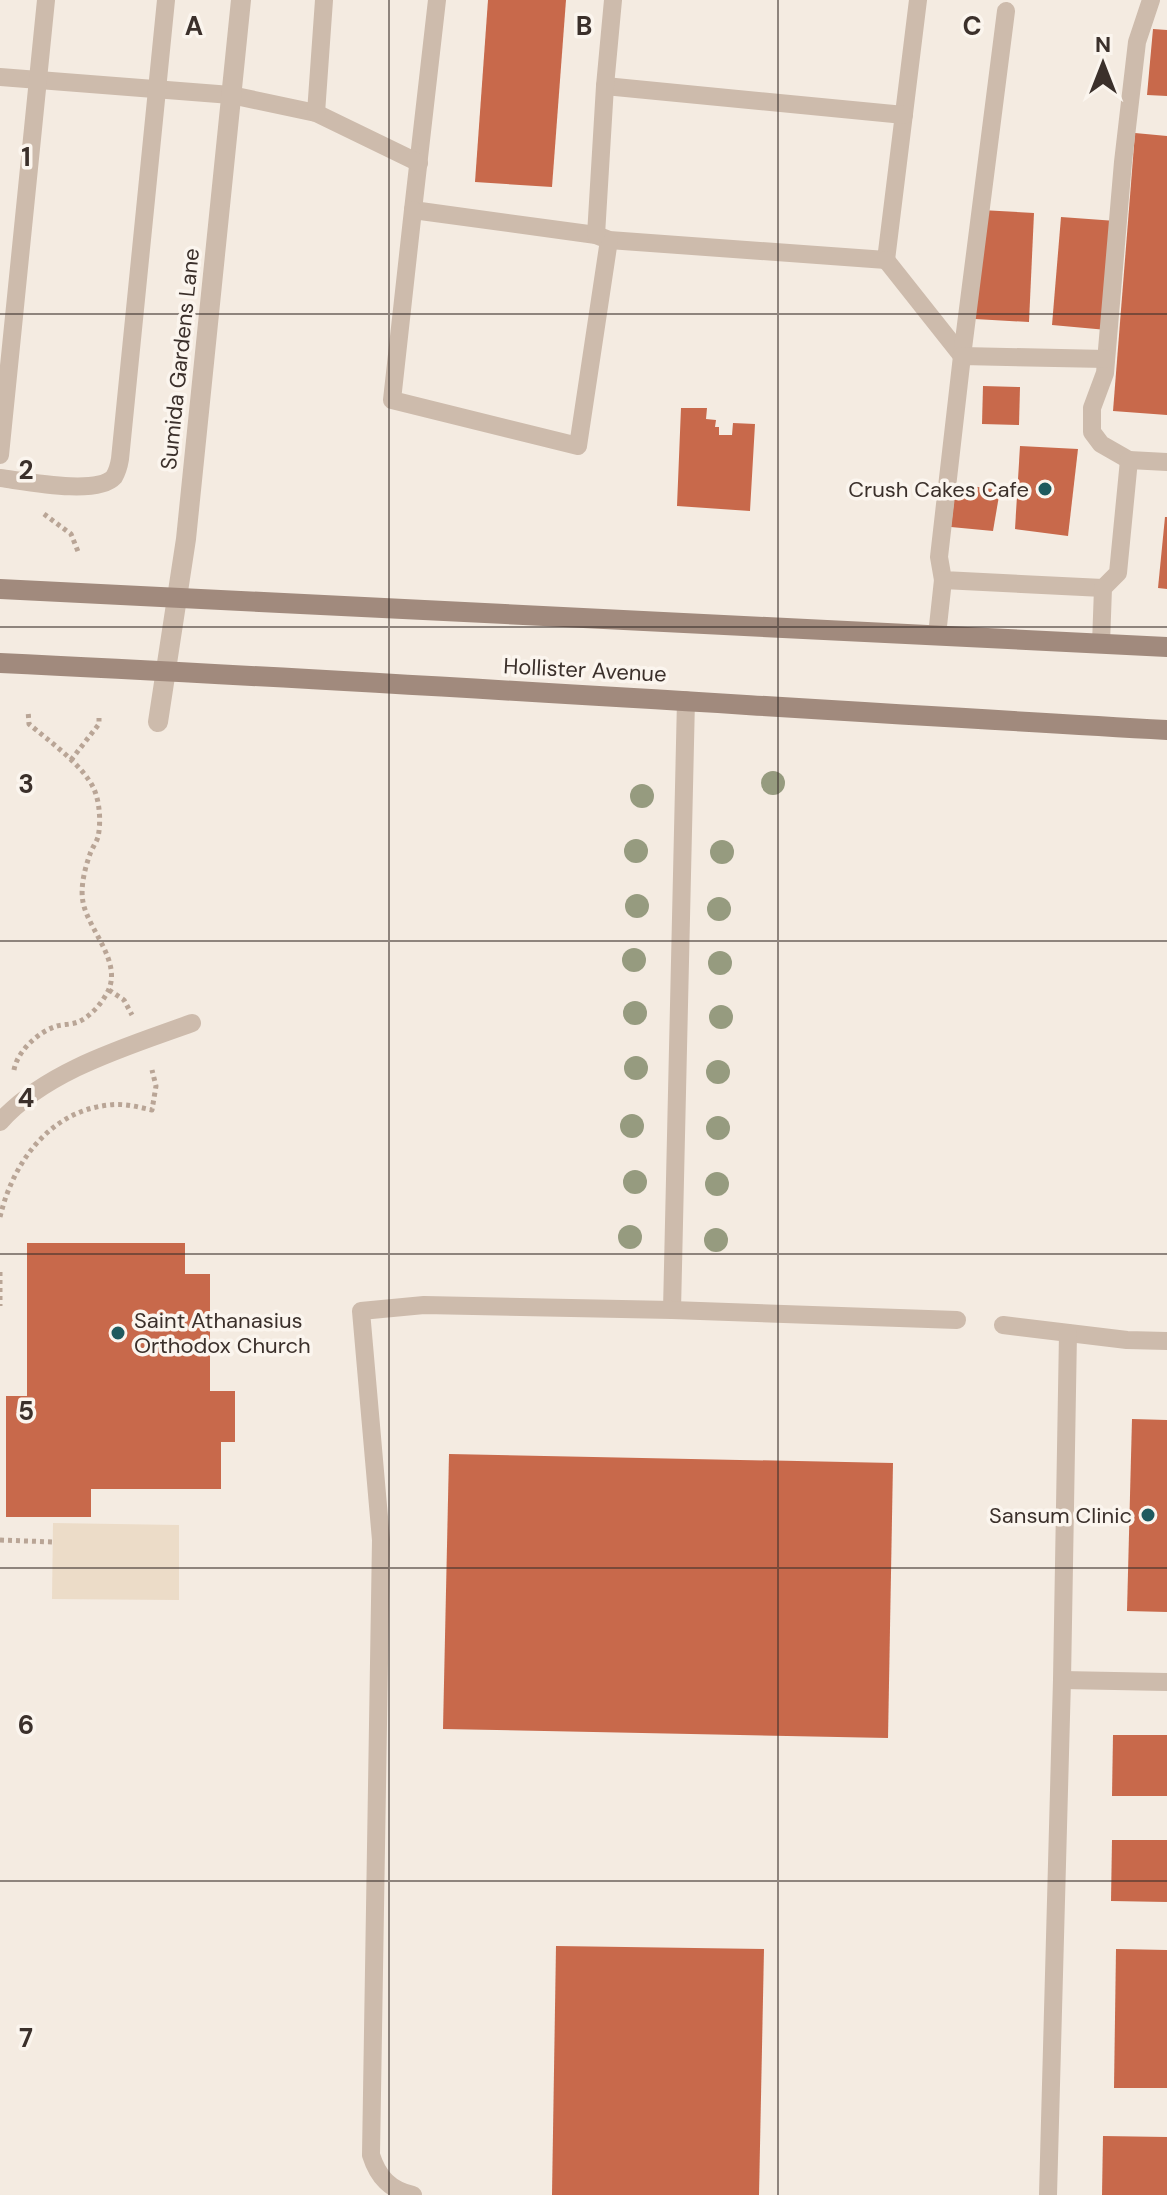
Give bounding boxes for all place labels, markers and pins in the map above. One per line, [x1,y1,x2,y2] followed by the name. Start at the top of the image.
[848,475,1029,504] place label: Crush Cakes Cafe
[1036,480,1054,498] marker: Crush Cakes Cafe
[134,1306,311,1360] place label: Saint Athanasius Orthodox Church
[109,1324,127,1342] marker: Saint Athanasius Orthodox Church
[989,1501,1132,1530] place label: Sansum Clinic
[1139,1506,1157,1524] marker: Sansum Clinic

